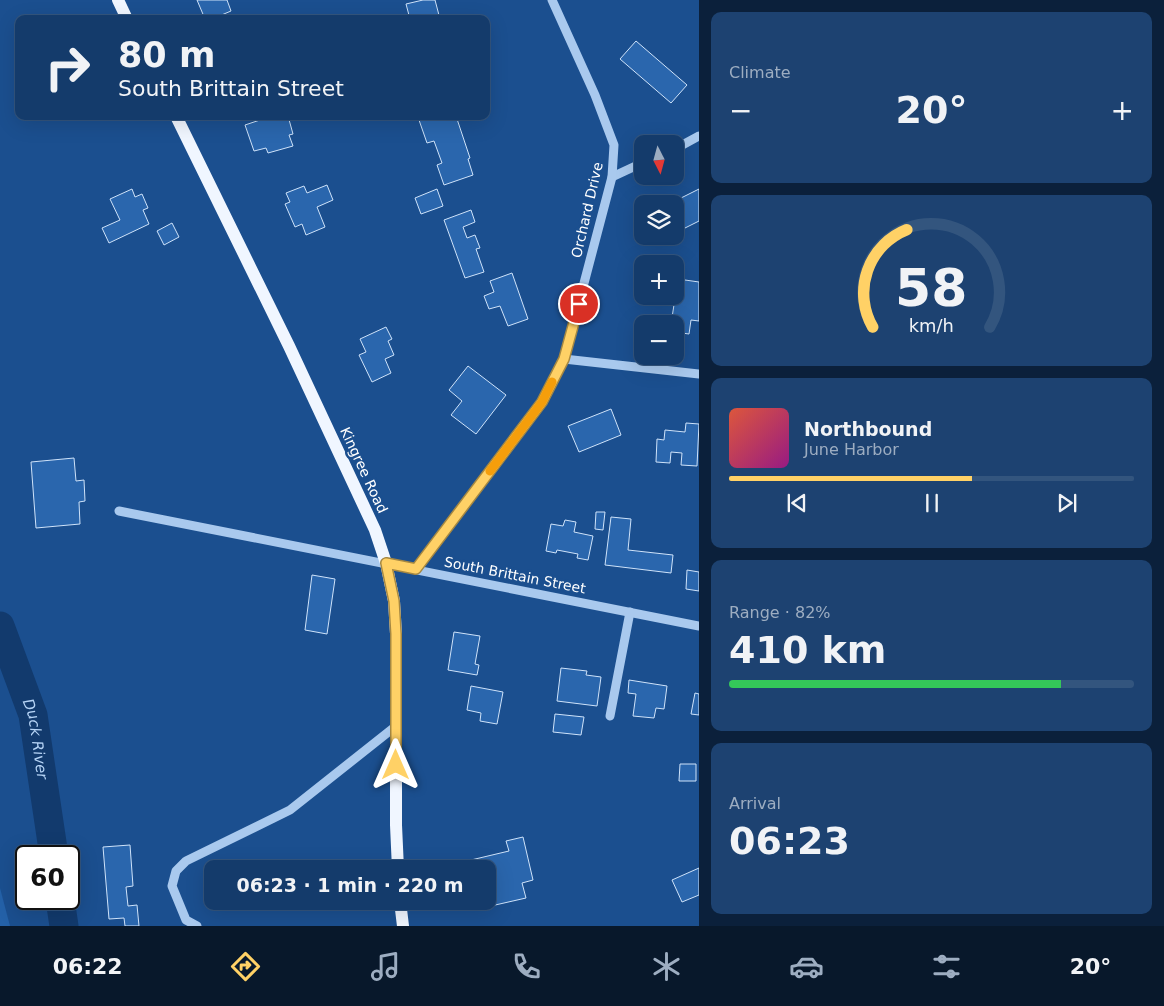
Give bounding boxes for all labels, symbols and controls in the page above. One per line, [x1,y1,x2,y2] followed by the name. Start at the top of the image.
[35,35,100,100] icon: right
[118,35,215,75] text: 80 m
[729,63,791,82] text: Climate
[118,76,344,101] text: South Brittain Street
[896,88,967,132] text: 20°
[729,94,752,127] text: −
[1111,94,1134,127] text: +
[634,135,684,185] north arrow
[634,135,684,365] map controls
[568,161,606,259] street label: Orchard Drive
[634,195,684,245] button: layers
[634,255,684,305] button: +
[895,258,968,318] text: 58
[558,283,600,325] pin
[565,290,593,318] icon: arrive
[634,315,684,365] button: −
[909,315,954,336] text: km/h
[804,418,932,440] text: Northbound
[337,424,391,516] street label: Kingree Road
[804,440,899,459] text: June Harbor
[783,489,811,517] icon: previous
[918,489,946,517] icon: pause
[1053,489,1081,517] icon: next
[443,553,588,597] street label: South Brittain Street
[729,603,831,622] text: Range · 82%
[729,628,886,672] text: 410 km
[19,696,52,781] water label: Duck River
[369,738,421,790] position arrow
[729,794,781,813] text: Arrival
[729,819,850,863] text: 06:23
[15,845,80,910] speed limit sign: 60
[236,874,464,896] text: 06:23 · 1 min · 220 m
[228,949,263,984] icon: directions
[368,949,403,984] icon: music
[509,949,544,984] icon: phone
[649,949,684,984] icon: climate
[789,949,824,984] icon: car
[929,949,964,984] icon: filters
[53,954,123,979] text: 06:22
[1070,954,1111,979] text: 20°

